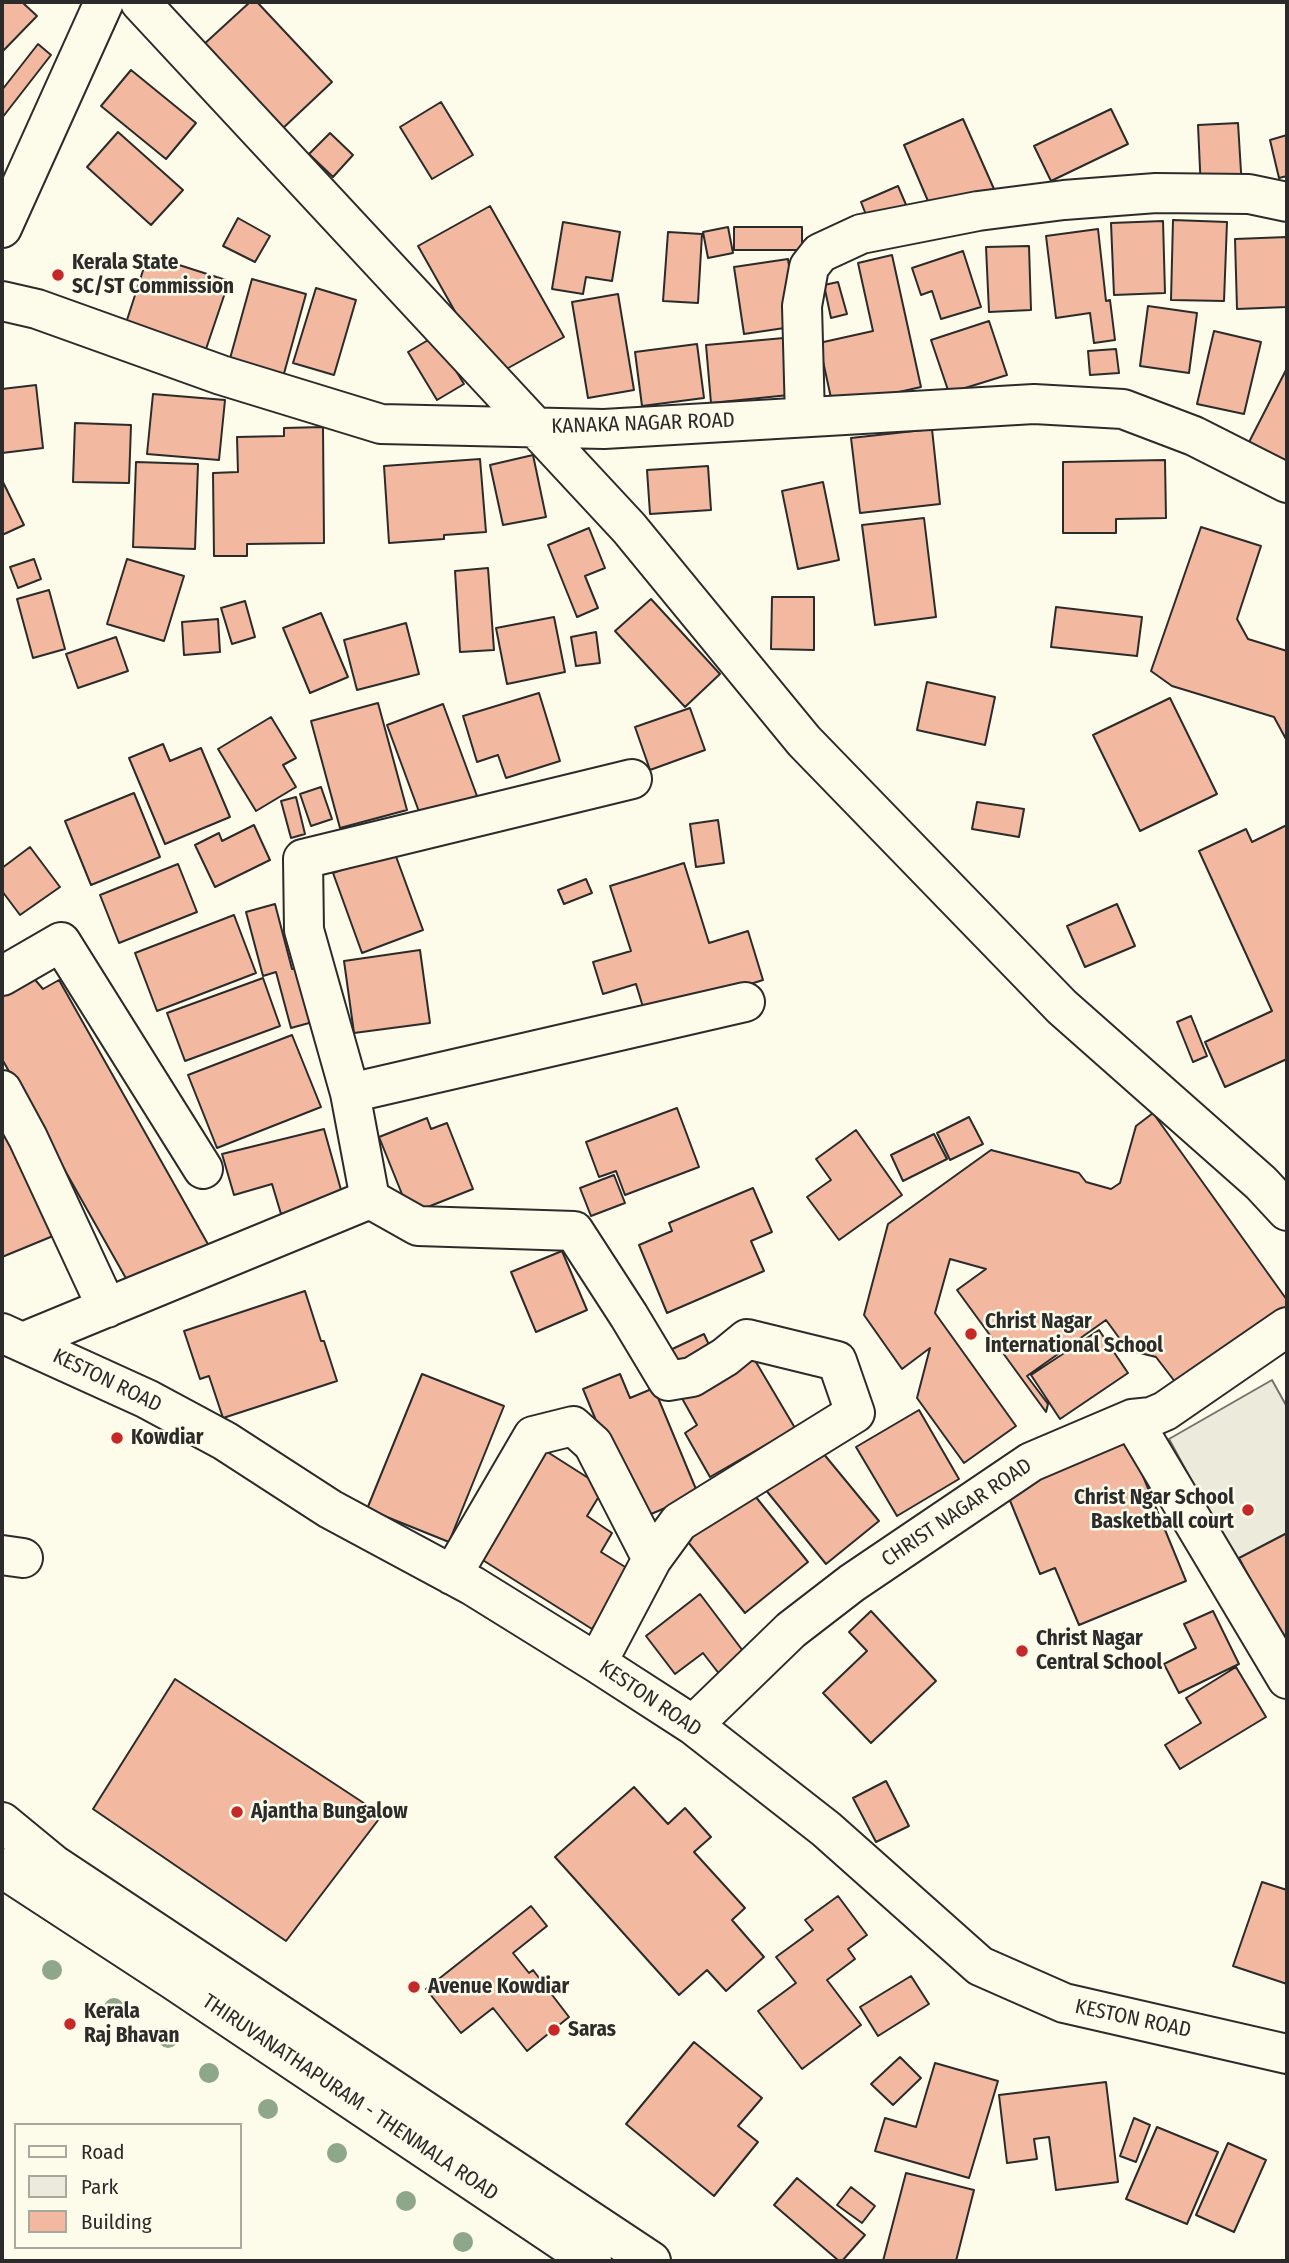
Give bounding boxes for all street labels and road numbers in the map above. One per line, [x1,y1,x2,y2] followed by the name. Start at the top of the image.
[551,408,735,440] street label: KANAKA NAGAR ROAD
[48,1344,166,1418] street label: KESTON ROAD
[877,1453,1037,1573] street label: CHRIST NAGAR ROAD
[594,1656,706,1742] street label: KESTON ROAD
[197,1989,503,2207] street label: THIRUVANATHAPURAM - THENMALA ROAD
[1073,1994,1193,2044] street label: KESTON ROAD

